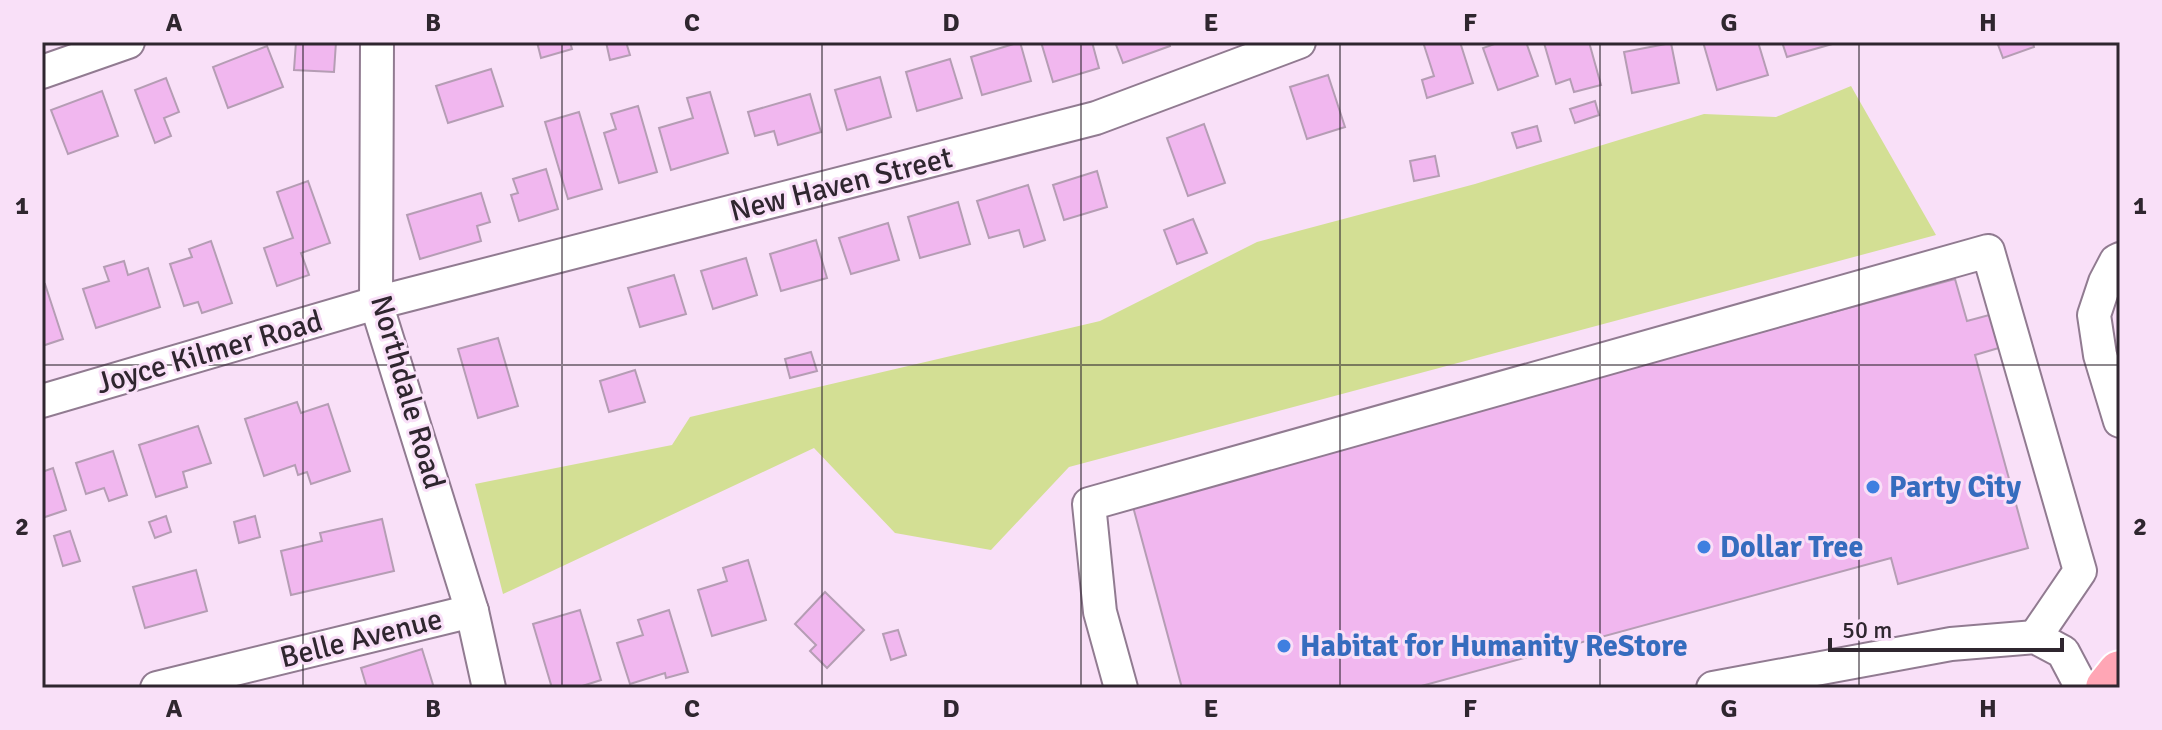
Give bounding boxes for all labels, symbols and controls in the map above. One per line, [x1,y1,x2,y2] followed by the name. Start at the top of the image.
[166,7,183,39] text: A
[425,7,441,39] text: B
[684,7,700,39] text: C
[942,7,960,39] text: D
[1204,7,1218,39] text: E
[1463,7,1477,39] text: F
[1720,7,1738,39] text: G
[1979,7,1997,39] text: H
[726,139,956,230] street label: New Haven Street
[15,190,29,222] text: 1
[2133,190,2147,222] text: 1
[362,291,453,493] street label: Northdale Road
[92,303,326,402] street label: Joyce Kilmer Road
[1889,469,2021,506] place label: Party City
[1864,478,1882,496] marker: Party City
[15,511,29,543] text: 2
[2133,511,2147,543] text: 2
[1720,529,1863,566] place label: Dollar Tree
[1695,538,1713,556] marker: Dollar Tree
[276,601,446,676] street label: Belle Avenue
[1830,602,2062,652] scale bar
[1842,615,1892,645] text: 50 m
[1300,628,1688,665] place label: Habitat for Humanity ReStore
[1275,637,1293,655] marker: Habitat for Humanity ReStore
[166,693,183,725] text: A
[425,693,441,725] text: B
[684,693,700,725] text: C
[942,693,960,725] text: D
[1204,693,1218,725] text: E
[1463,693,1477,725] text: F
[1720,693,1738,725] text: G
[1979,693,1997,725] text: H

